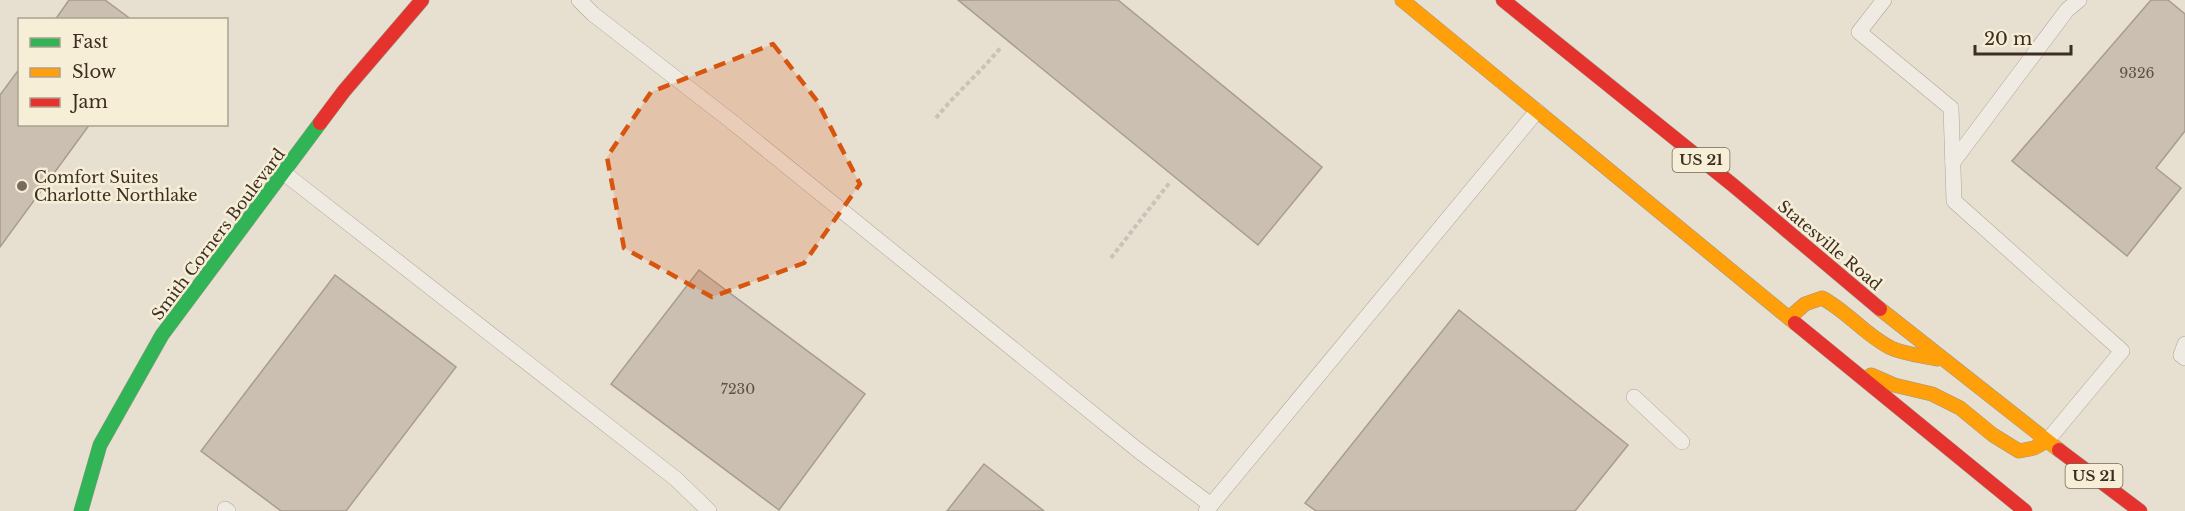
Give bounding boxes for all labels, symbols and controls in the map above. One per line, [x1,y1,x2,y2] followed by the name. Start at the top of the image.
[18,18,228,126] legend
[1975,18,2071,56] scale bar
[1984,28,2032,50] text: 20 m
[72,31,109,53] text: Fast
[72,61,117,83] text: Slow
[2119,64,2155,82] house number: 9326
[70,91,108,113] text: Jam
[147,144,289,324] street label: Smith Corners Boulevard
[1672,148,1730,172] road number: US 21
[34,167,197,205] place label: Comfort Suites Charlotte Northlake
[15,179,29,193] marker: Comfort Suites Charlotte Northlake
[1774,196,1886,294] street label: Statesville Road
[721,380,755,398] house number: 7230
[2066,464,2122,488] road number: US 21

